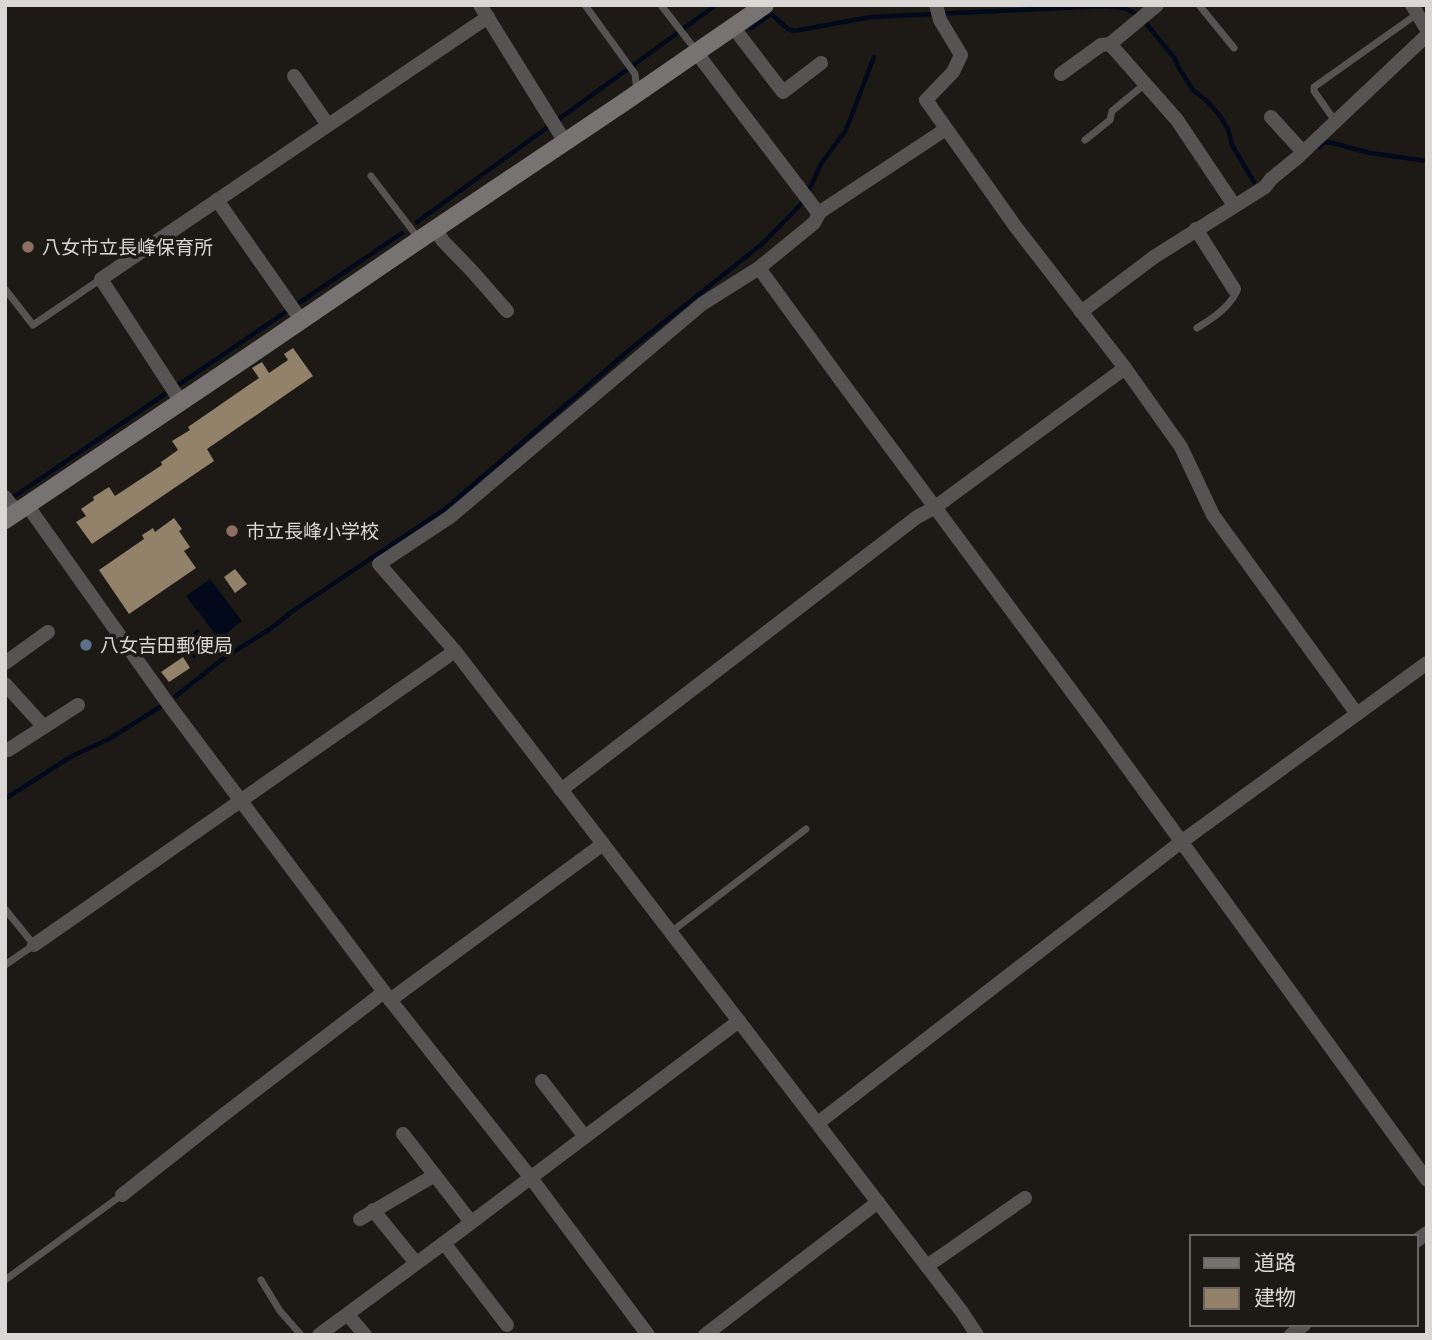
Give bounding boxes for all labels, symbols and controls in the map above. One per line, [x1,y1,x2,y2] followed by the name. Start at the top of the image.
[42,235,213,259] place label: 八女市立長峰保育所
[20,239,36,255] marker: 八女市立長峰保育所
[246,519,379,543] place label: 市立長峰小学校
[224,523,240,539] marker: 市立長峰小学校
[100,633,233,657] place label: 八女吉田郵便局
[78,637,94,653] marker: 八女吉田郵便局
[1190,1235,1418,1326] legend
[1254,1248,1296,1276] text: 道路
[1254,1283,1296,1311] text: 建物

